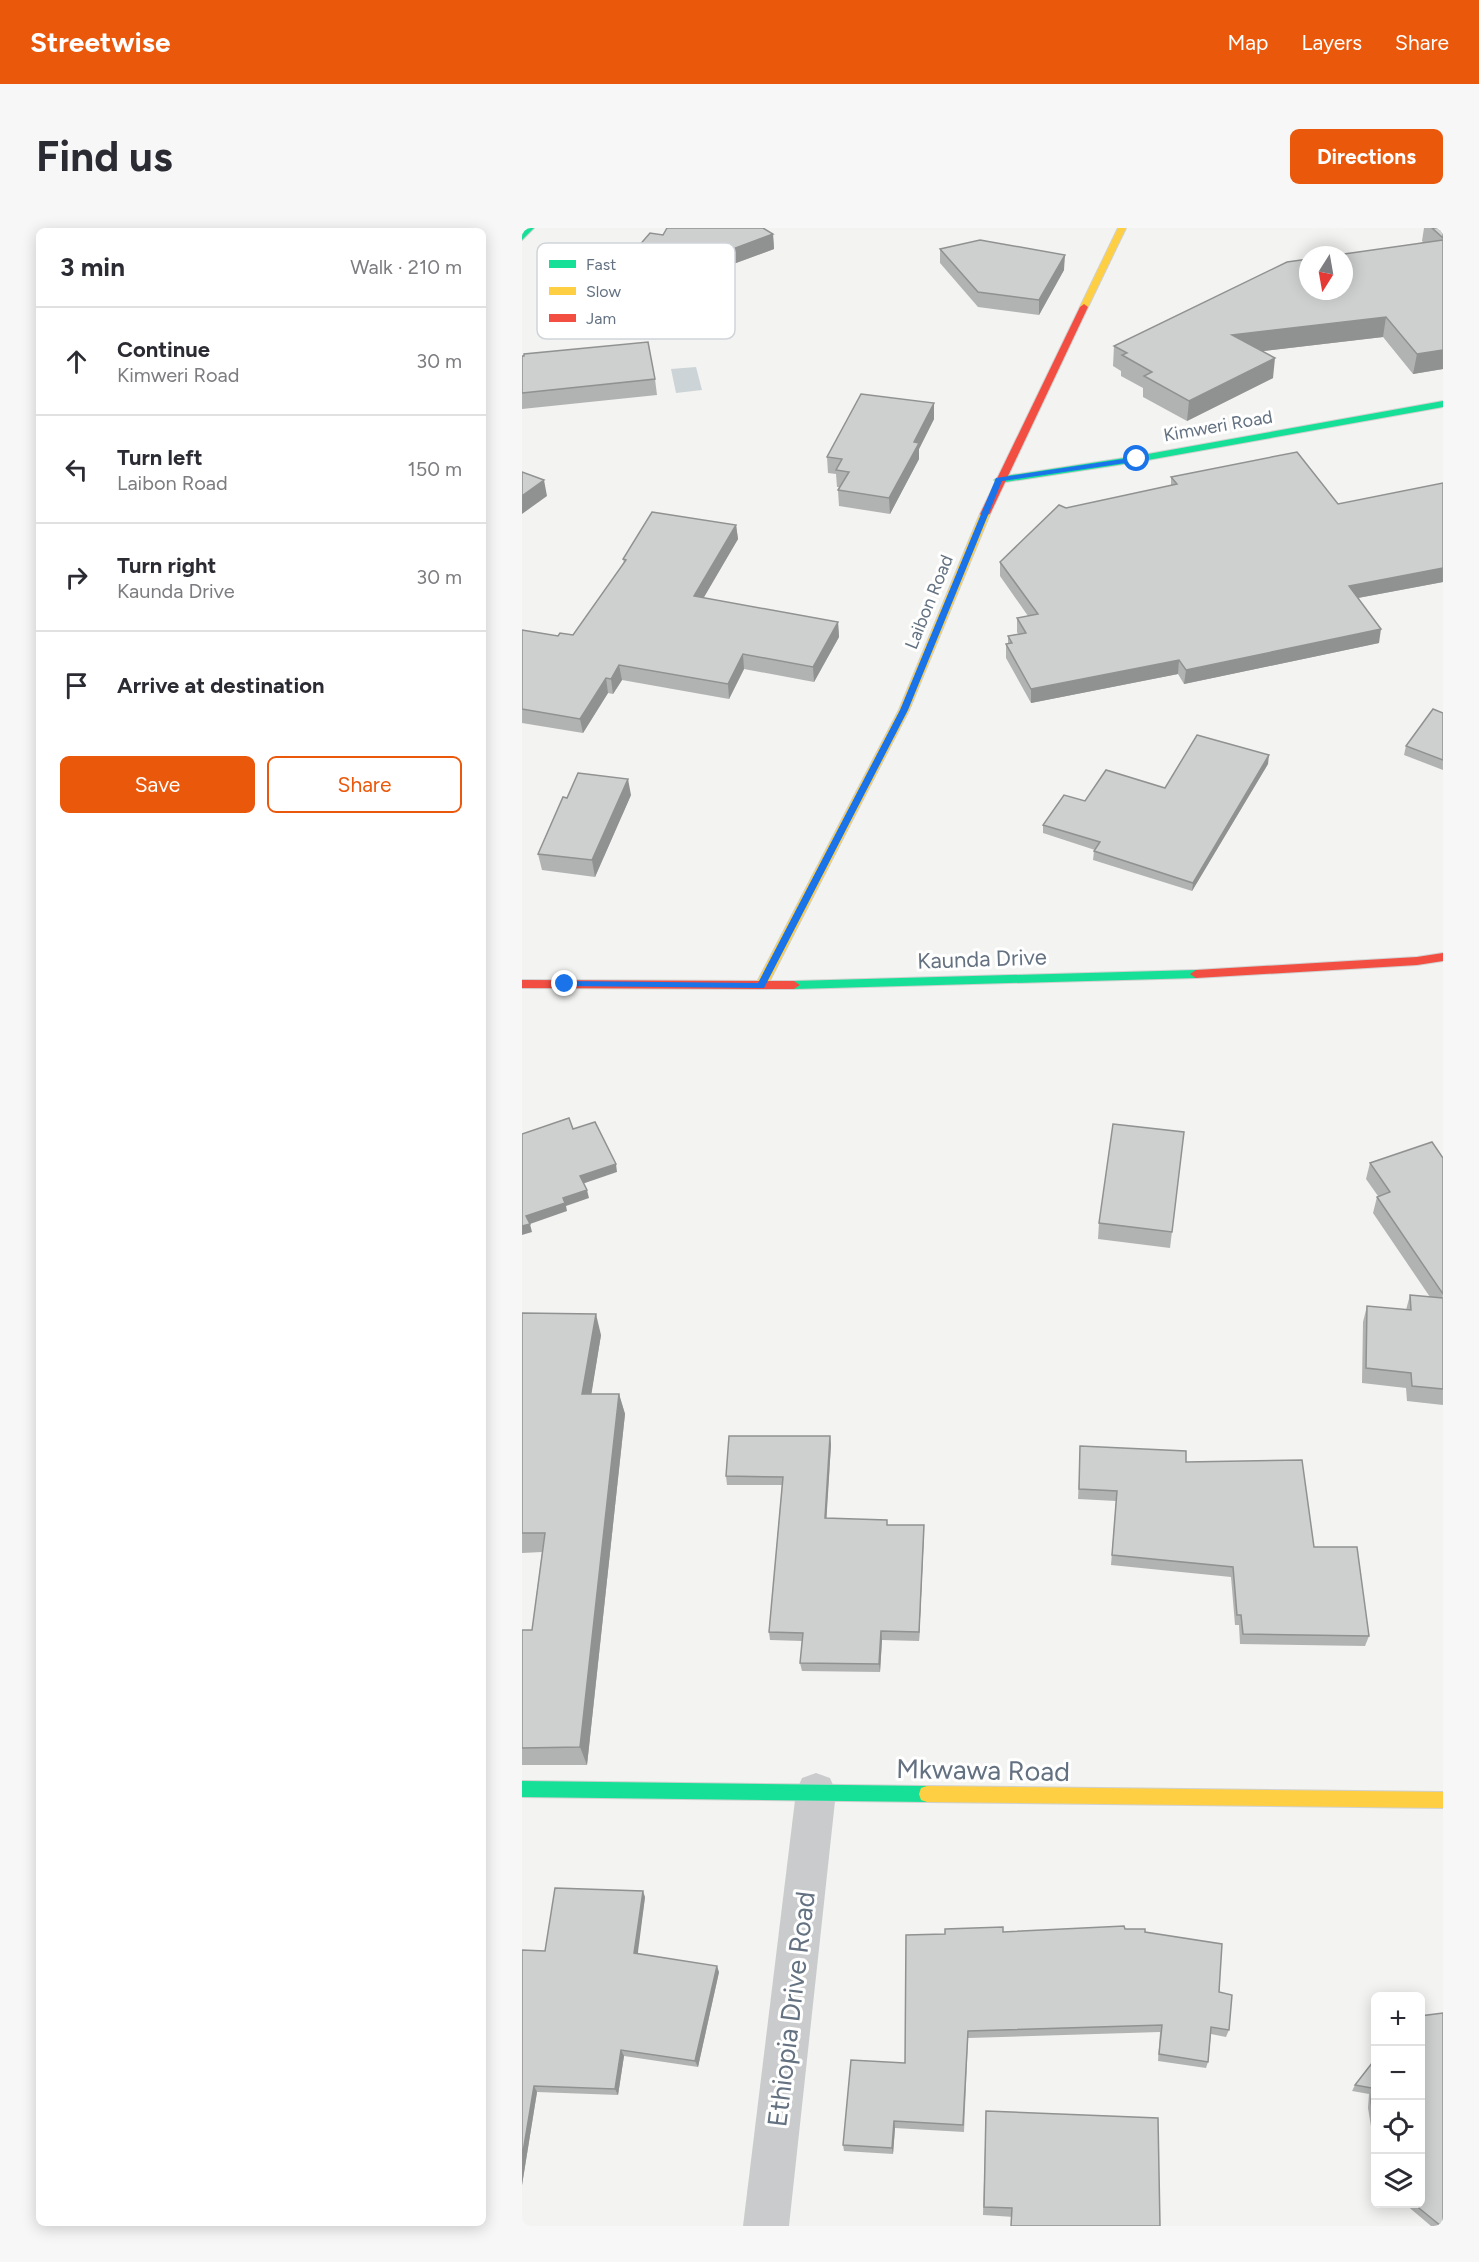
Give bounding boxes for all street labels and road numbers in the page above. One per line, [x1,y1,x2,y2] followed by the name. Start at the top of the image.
[1162,406,1274,446] street label: Kimweri Road
[900,552,958,652] street label: Laibon Road
[917,943,1047,975] street label: Kaunda Drive
[896,1752,1070,1788] street label: Mkwawa Road
[760,1889,822,2129] street label: Ethiopia Drive Road

